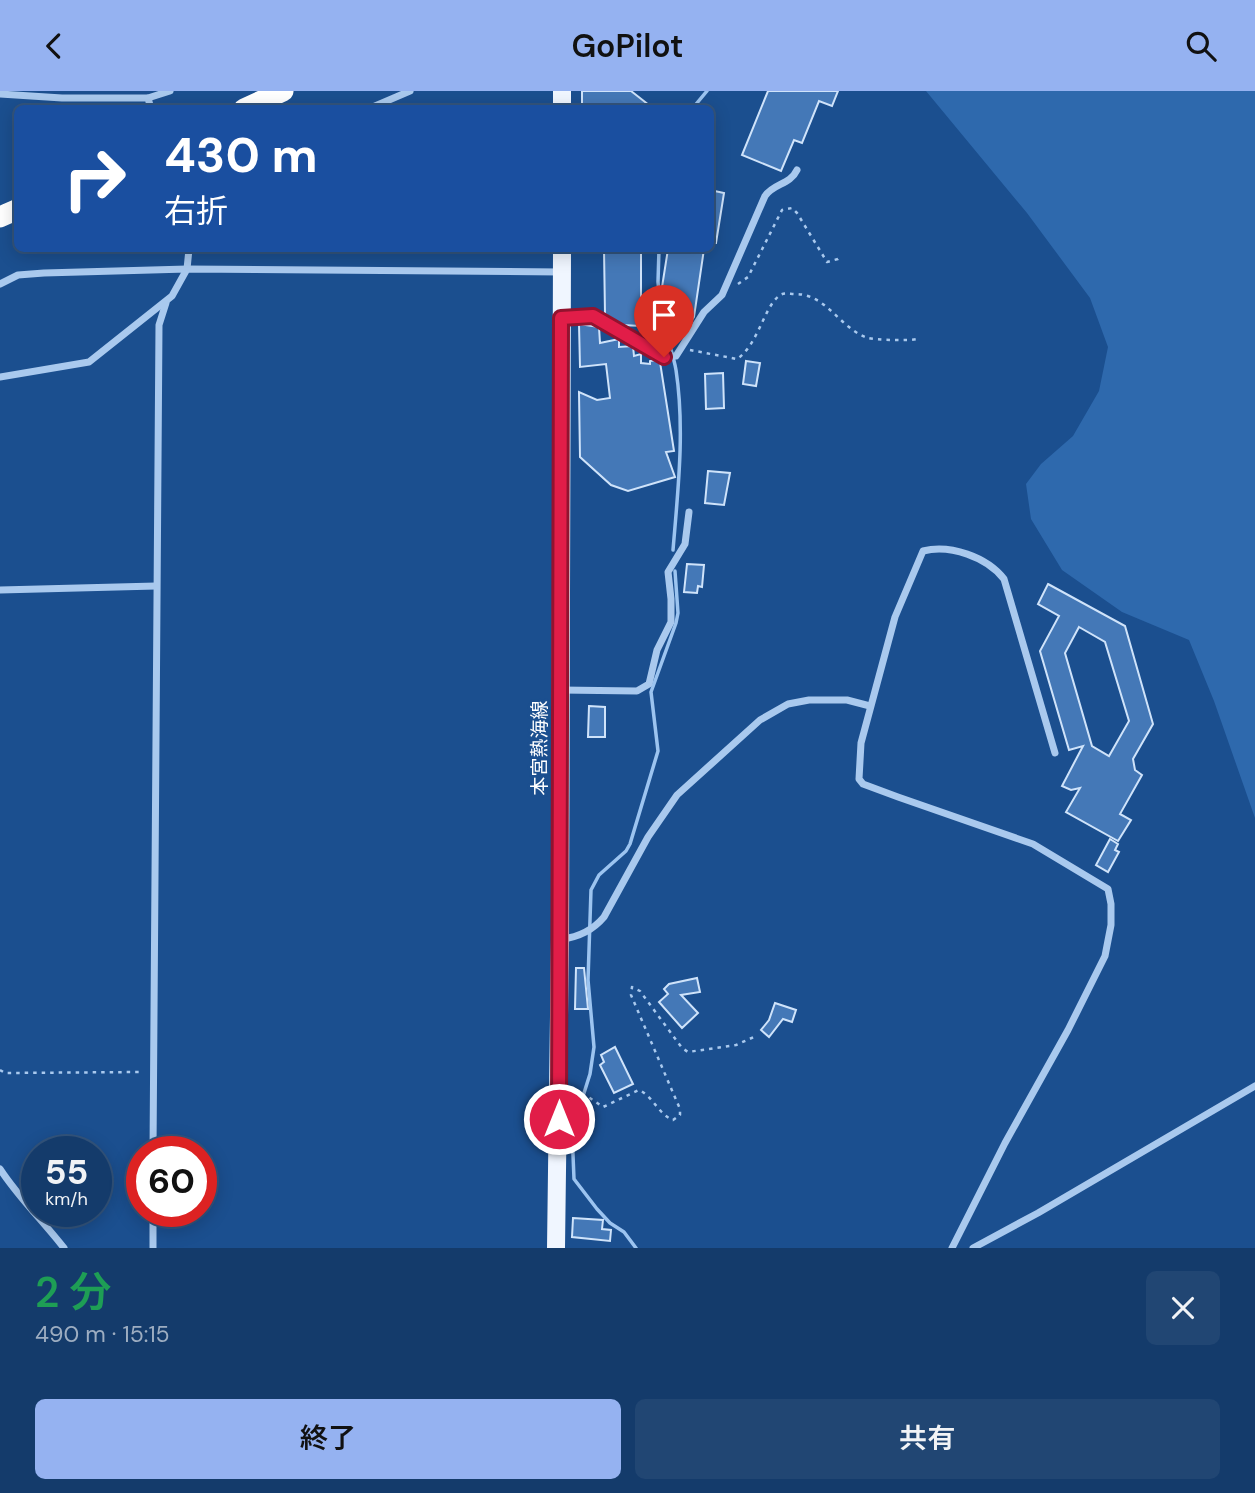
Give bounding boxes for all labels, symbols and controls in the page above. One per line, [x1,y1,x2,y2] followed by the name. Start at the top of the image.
[571,25,684,67] text: GoPilot
[35,27,73,65] icon: back
[1182,27,1220,65] icon: search
[164,123,318,187] text: 430 m
[49,133,140,224] icon: right
[164,190,228,232] text: 右折
[634,285,694,357] pin
[645,296,683,334] icon: arrive
[527,700,552,796] street label: 本宮熱海線
[522,1082,596,1156] position arrow
[126,1136,217,1227] speed limit sign: 60
[45,1149,88,1195] text: 55
[45,1187,88,1211] text: km/h
[35,1265,111,1320] text: 2 分
[1146,1271,1220,1345] button: close
[35,1319,170,1349] text: 490 m · 15:15
[35,1399,621,1479] button: 終了
[635,1399,1220,1479] button: 共有

